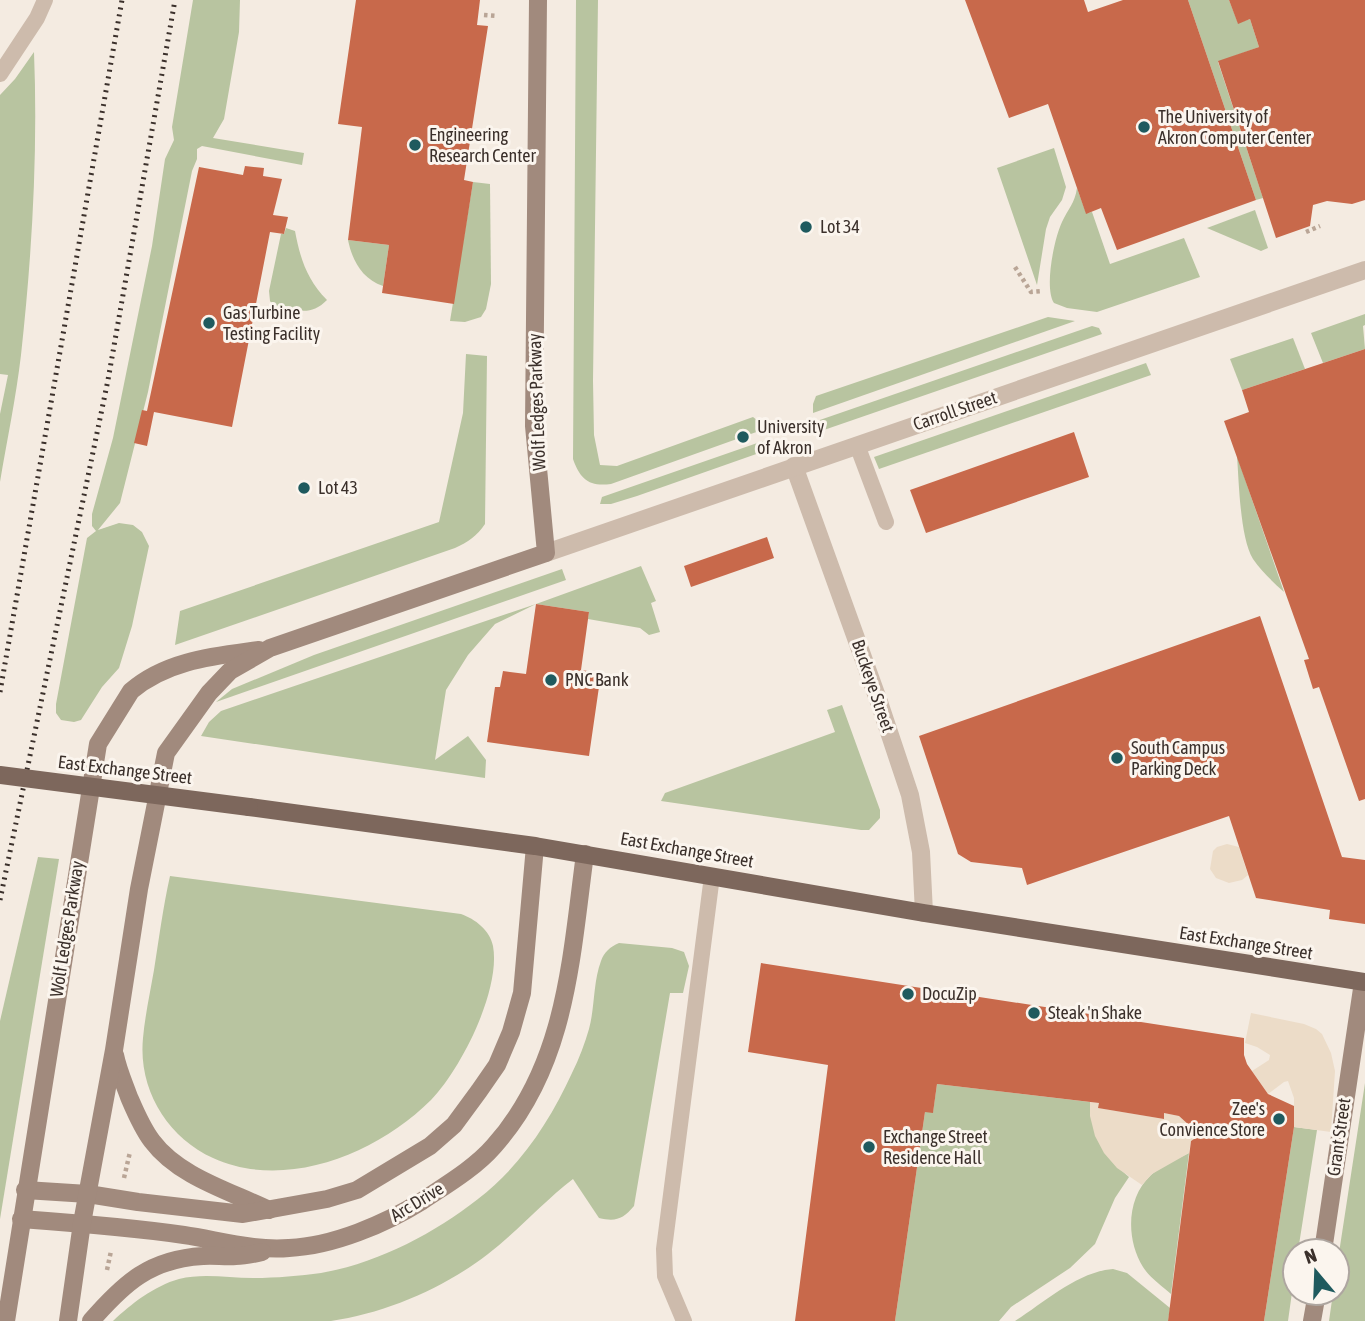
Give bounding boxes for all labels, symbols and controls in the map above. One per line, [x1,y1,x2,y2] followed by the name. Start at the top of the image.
[1158,106,1312,148] place label: The University of Akron Computer Center
[1136,119,1152,135] marker: The University of Akron Computer Center
[429,124,536,166] place label: Engineering Research Center
[407,137,423,153] marker: Engineering Research Center
[820,216,860,237] place label: Lot 34
[798,219,814,235] marker: Lot 34
[223,302,320,344] place label: Gas Turbine Testing Facility
[201,315,217,331] marker: Gas Turbine Testing Facility
[524,333,549,471] street label: Wolf Ledges Parkway
[910,386,999,435] street label: Carroll Street
[757,416,824,458] place label: University of Akron
[735,429,751,445] marker: University of Akron
[318,477,358,498] place label: Lot 43
[296,480,312,496] marker: Lot 43
[848,637,899,735] street label: Buckeye Street
[565,669,629,690] place label: PNC Bank
[543,672,559,688] marker: PNC Bank
[1131,737,1225,779] place label: South Campus Parking Deck
[1109,750,1125,766] marker: South Campus Parking Deck
[57,751,193,788] street label: East Exchange Street
[619,827,755,872] street label: East Exchange Street
[45,859,88,998] street label: Wolf Ledges Parkway
[1178,922,1314,963] street label: East Exchange Street
[922,983,977,1004] place label: DocuZip
[900,986,916,1002] marker: DocuZip
[1048,1002,1142,1023] place label: Steak 'n Shake
[1026,1005,1042,1021] marker: Steak 'n Shake
[1323,1096,1354,1177] street label: Grant Street
[1159,1098,1265,1140] place label: Zee's Convience Store
[1271,1111,1287,1127] marker: Zee's Convience Store
[883,1126,988,1168] place label: Exchange Street Residence Hall
[861,1139,877,1155] marker: Exchange Street Residence Hall
[386,1178,447,1226] street label: Arc Drive
[1281,1237,1351,1307] north arrow
[1302,1244,1319,1268] text: N

